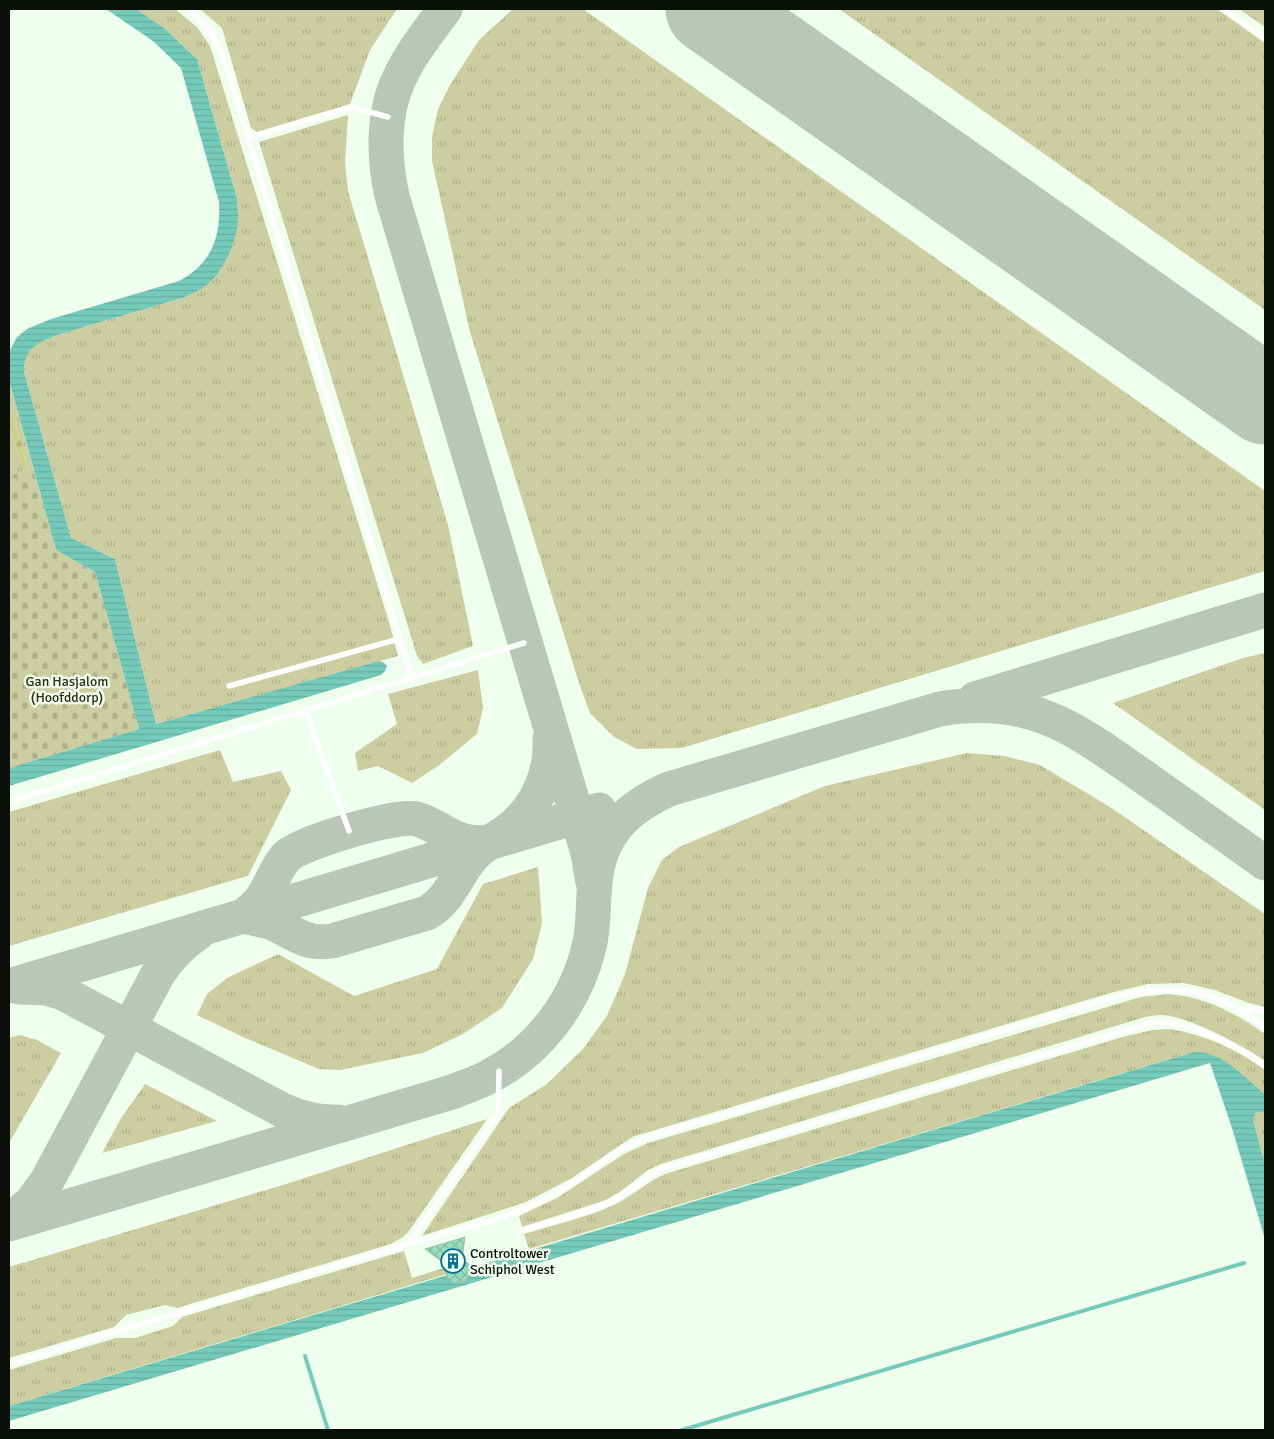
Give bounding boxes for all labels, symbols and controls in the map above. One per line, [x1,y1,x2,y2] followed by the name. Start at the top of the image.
[26,673,108,706] park label: Gan Hasjalom (Hoofddorp)
[470,1245,555,1278] place label: Controltower Schiphol West
[440,1248,466,1274] building icon: Controltower Schiphol West

